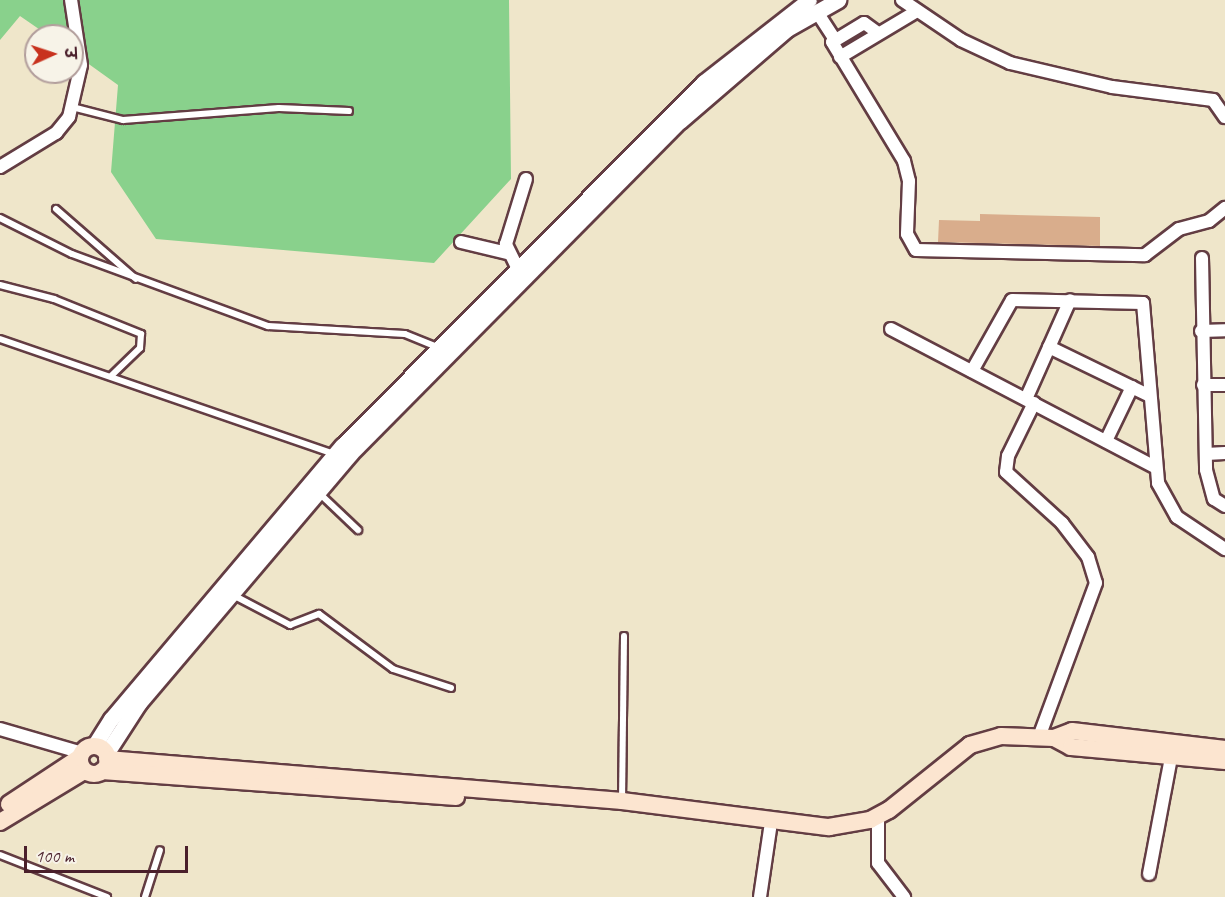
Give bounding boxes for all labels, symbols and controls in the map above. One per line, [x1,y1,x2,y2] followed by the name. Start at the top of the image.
[24,24,84,84] north arrow
[60,47,80,59] text: उ
[27,834,190,872] scale bar
[35,845,74,867] text: 100 m

